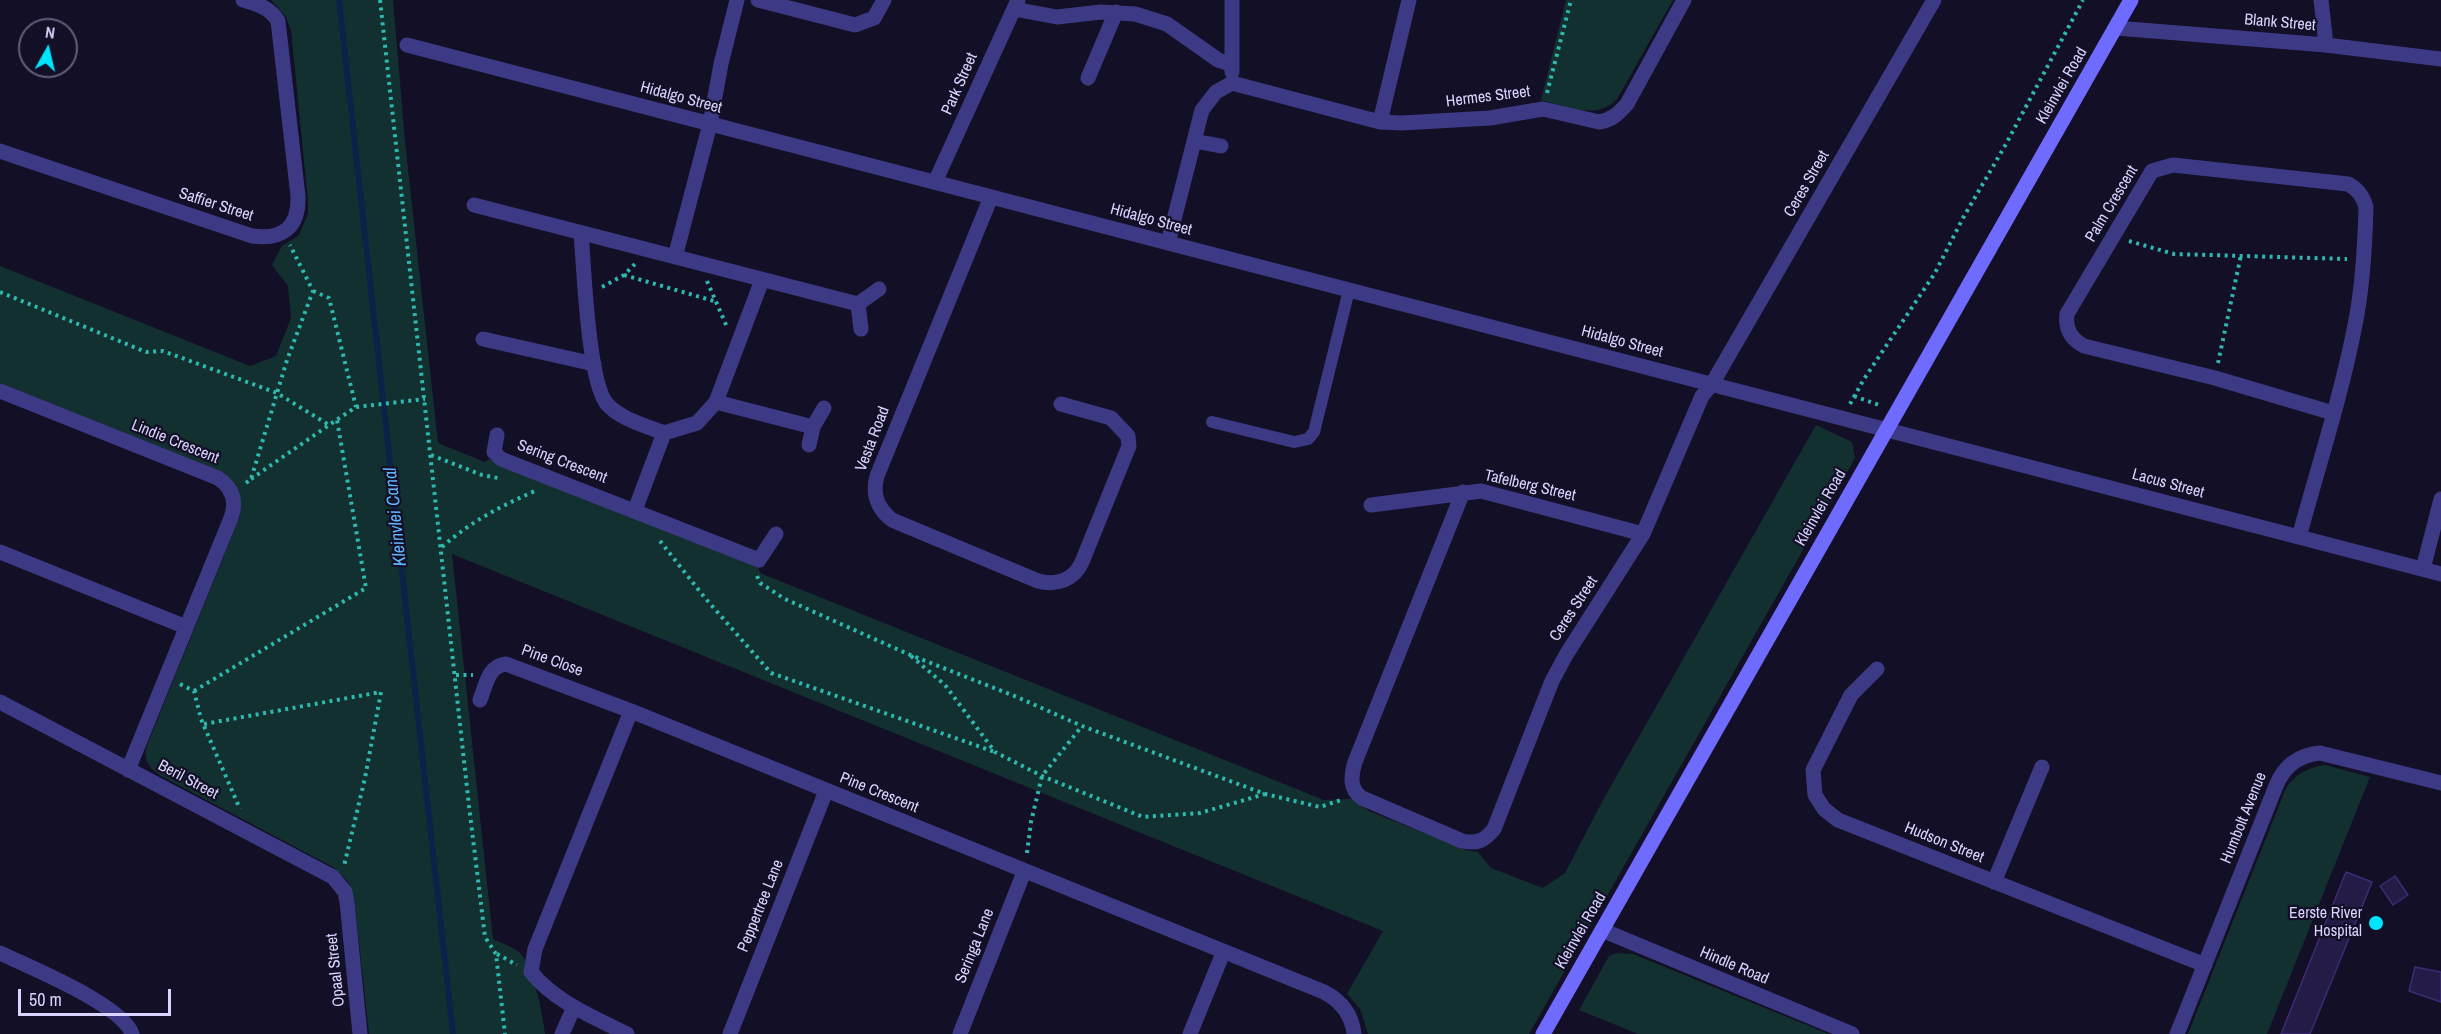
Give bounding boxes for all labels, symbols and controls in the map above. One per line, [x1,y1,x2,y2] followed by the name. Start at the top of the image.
[2244,10,2316,36] street label: Blank Street
[18,18,78,78] north arrow
[44,21,56,44] text: N
[2032,44,2092,128] street label: Kleinvlei Road
[938,50,982,118] street label: Park Street
[638,78,724,118] street label: Hidalgo Street
[1445,82,1531,112] street label: Hermes Street
[1780,147,1834,221] street label: Ceres Street
[2082,162,2142,246] street label: Palm Crescent
[176,184,256,226] street label: Saffier Street
[1108,200,1194,240] street label: Hidalgo Street
[1579,322,1665,362] street label: Hidalgo Street
[852,404,894,474] street label: Vesta Road
[128,416,222,468] street label: Lindie Crescent
[514,436,610,488] street label: Sering Crescent
[2130,465,2206,503] street label: Lacus Street
[1483,466,1577,506] street label: Tafelberg Street
[1791,466,1851,550] street label: Kleinvlei Road
[380,467,412,567] water label: Kleinvlei Canal
[1546,573,1602,645] street label: Ceres Street
[519,641,585,681] street label: Pine Close
[155,756,221,804] street label: Beril Street
[837,769,921,817] street label: Pine Crescent
[2217,770,2271,866] street label: Humbolt Avenue
[1902,818,1986,868] street label: Hudson Street
[734,857,788,955] street label: Peppertree Lane
[1551,889,1611,973] street label: Kleinvlei Road
[2289,904,2362,942] place label: Eerste River Hospital
[951,906,999,986] street label: Seringa Lane
[2367,914,2385,932] marker: Eerste River Hospital
[323,932,349,1008] street label: Opaal Street
[1697,943,1771,989] street label: Hindle Road
[21,977,174,1015] scale bar
[29,987,62,1012] text: 50 m

